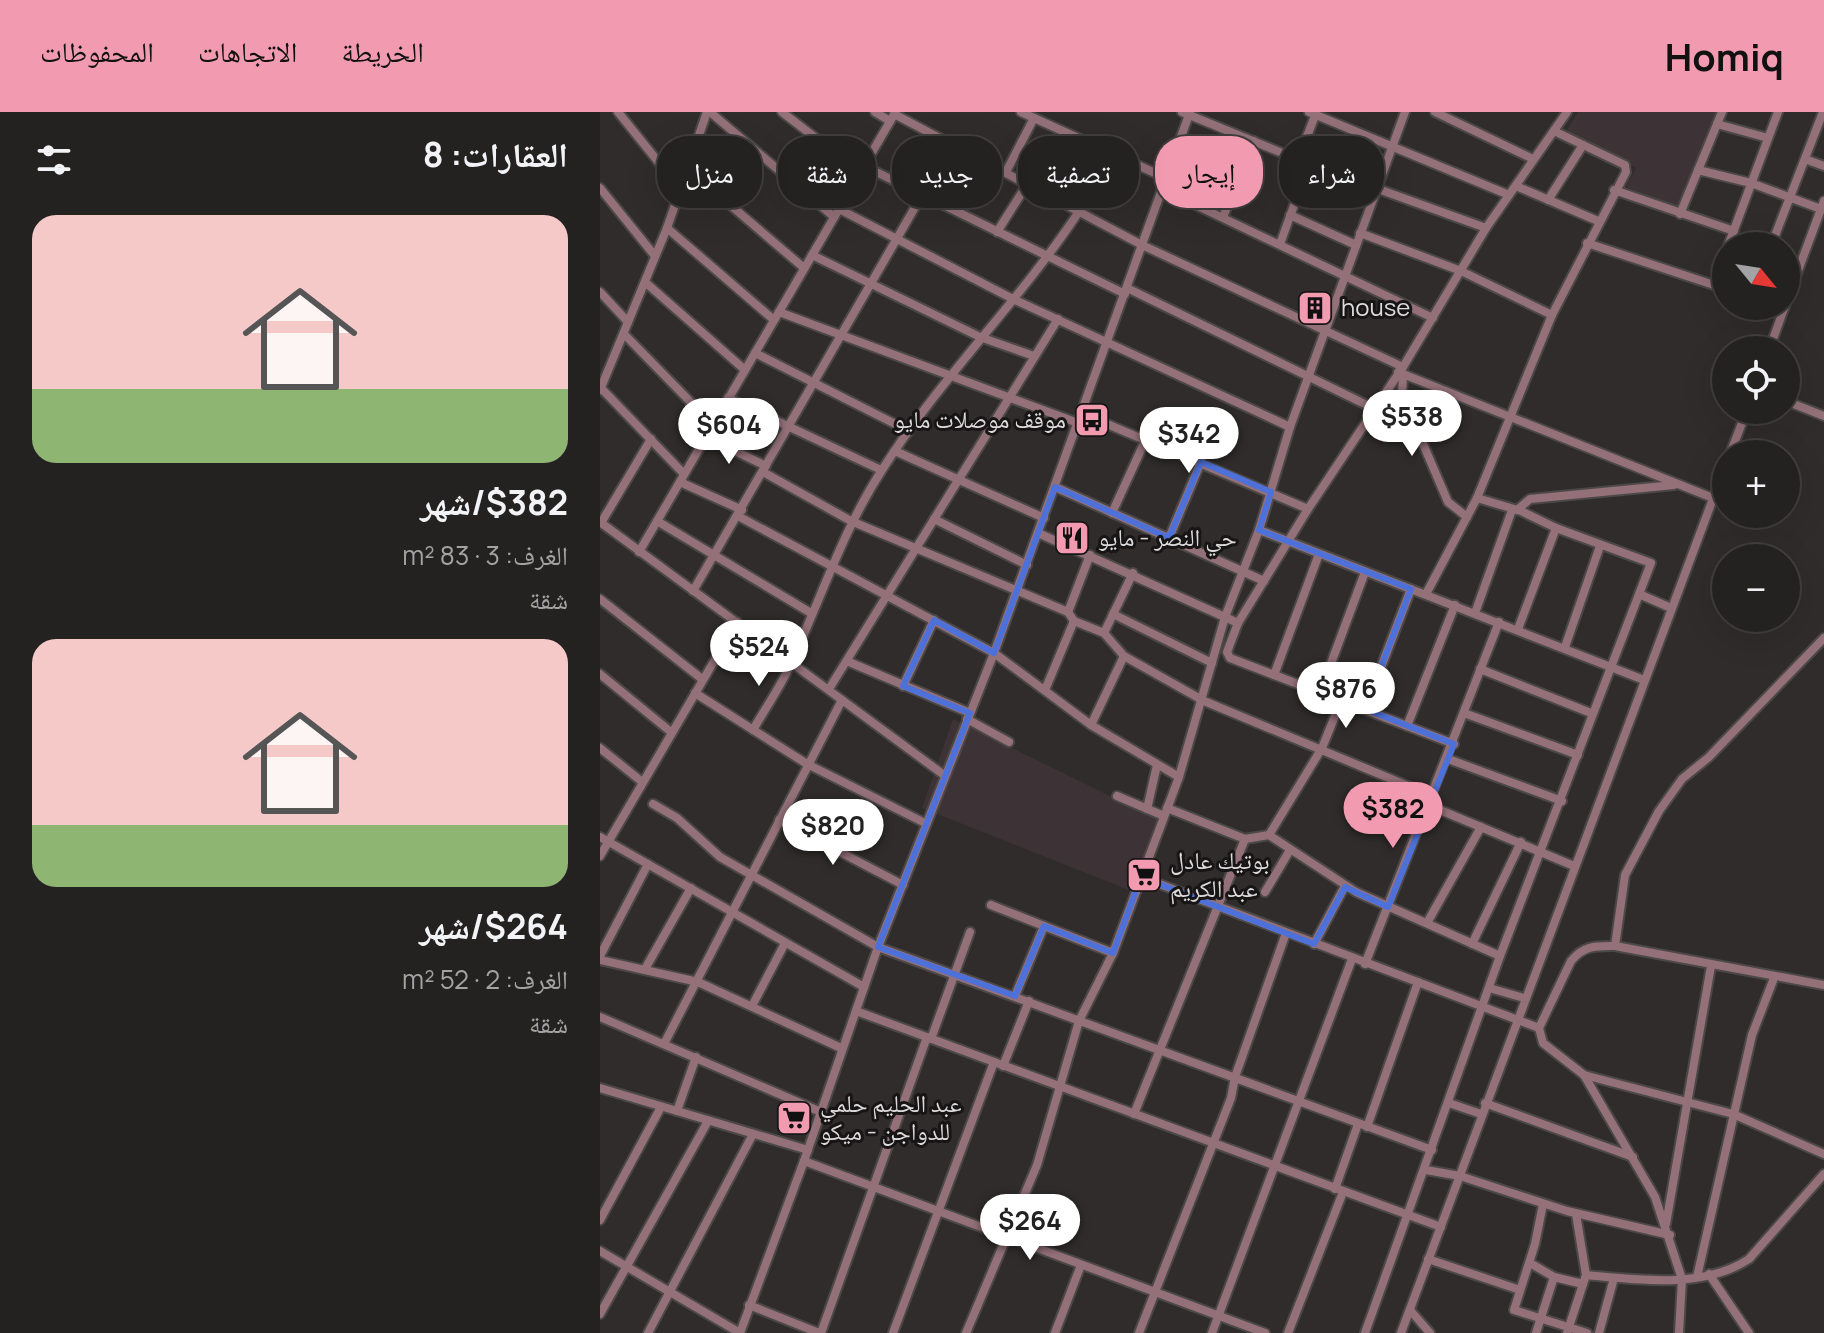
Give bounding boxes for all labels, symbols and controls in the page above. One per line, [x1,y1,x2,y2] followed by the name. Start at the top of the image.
[1665,30,1784,82] text: Homiq
[40,32,154,70] text: المحفوظات
[198,32,297,70] text: الاتجاهات
[341,32,424,70] text: الخريطة
[423,131,568,177] text: العقارات: 8
[657,136,762,208] chip: منزل
[778,136,876,208] chip: شقة
[892,136,1002,208] chip: جديد
[1018,136,1139,208] chip: تصفية
[1155,136,1263,208] chip: إيجار
[1279,136,1384,208] chip: شراء
[32,138,76,182] icon: filters
[1712,232,1800,320] north arrow
[1712,232,1800,632] map controls
[228,267,372,411] icon: home
[1296,289,1334,327] building icon: house
[1341,290,1410,323] place label: house
[1712,336,1800,424] button: locate
[1365,390,1459,458] pin: $538
[682,398,776,466] pin: $604
[1381,398,1443,434] text: $538
[1073,401,1111,439] bus stop icon: موقف موصلات مايو
[894,402,1066,435] place label: موقف موصلات مايو
[696,406,762,442] text: $604
[1142,407,1236,475] pin: $342
[1158,415,1220,451] text: $342
[1712,440,1800,528] button: +
[420,479,568,525] text: $382/شهر
[1053,519,1091,557] restaurant icon: حي النصر - مايو
[1098,520,1237,557] place label: حي النصر - مايو
[402,537,568,573] text: الغرف: 3 · 83 m²
[1712,544,1800,632] button: −
[529,581,568,617] text: شقة
[712,620,806,688] pin: $524
[728,628,790,664] text: $524
[1299,662,1393,730] pin: $876
[1315,670,1377,706] text: $876
[228,691,372,835] icon: home
[1346,782,1440,850] pin: $382
[1362,790,1424,826] text: $382
[786,799,880,867] pin: $820
[801,807,865,843] text: $820
[1170,843,1270,905] place label: بوتيك عادل عبد الكريم
[1125,856,1163,894] supermarket icon: بوتيك عادل عبد الكريم
[419,903,568,949] text: $264/شهر
[402,961,568,997] text: الغرف: 2 · 52 m²
[529,1005,568,1041] text: شقة
[820,1086,962,1147] place label: عبد الحليم حلمي للدواجن - ميكو
[775,1099,813,1137] supermarket icon: عبد الحليم حلمي للدواجن - ميكو
[983,1194,1077,1262] pin: $264
[998,1202,1062,1238] text: $264

